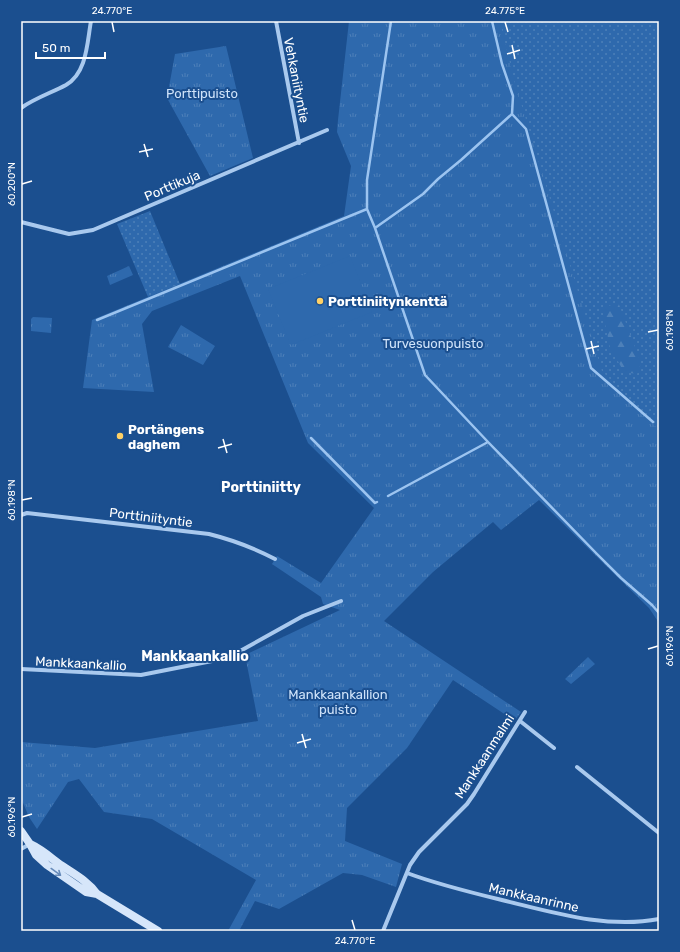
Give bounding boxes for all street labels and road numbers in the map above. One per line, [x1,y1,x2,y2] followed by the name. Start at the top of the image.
[281,36,312,124] street label: Vehkaniityntie
[142,167,202,204] street label: Porttikuja
[108,505,193,530] street label: Porttiniityntie
[35,654,127,673] street label: Mankkaankallio
[452,711,517,801] street label: Mankkaanmalmi
[487,880,580,915] street label: Mankkaanrinne

